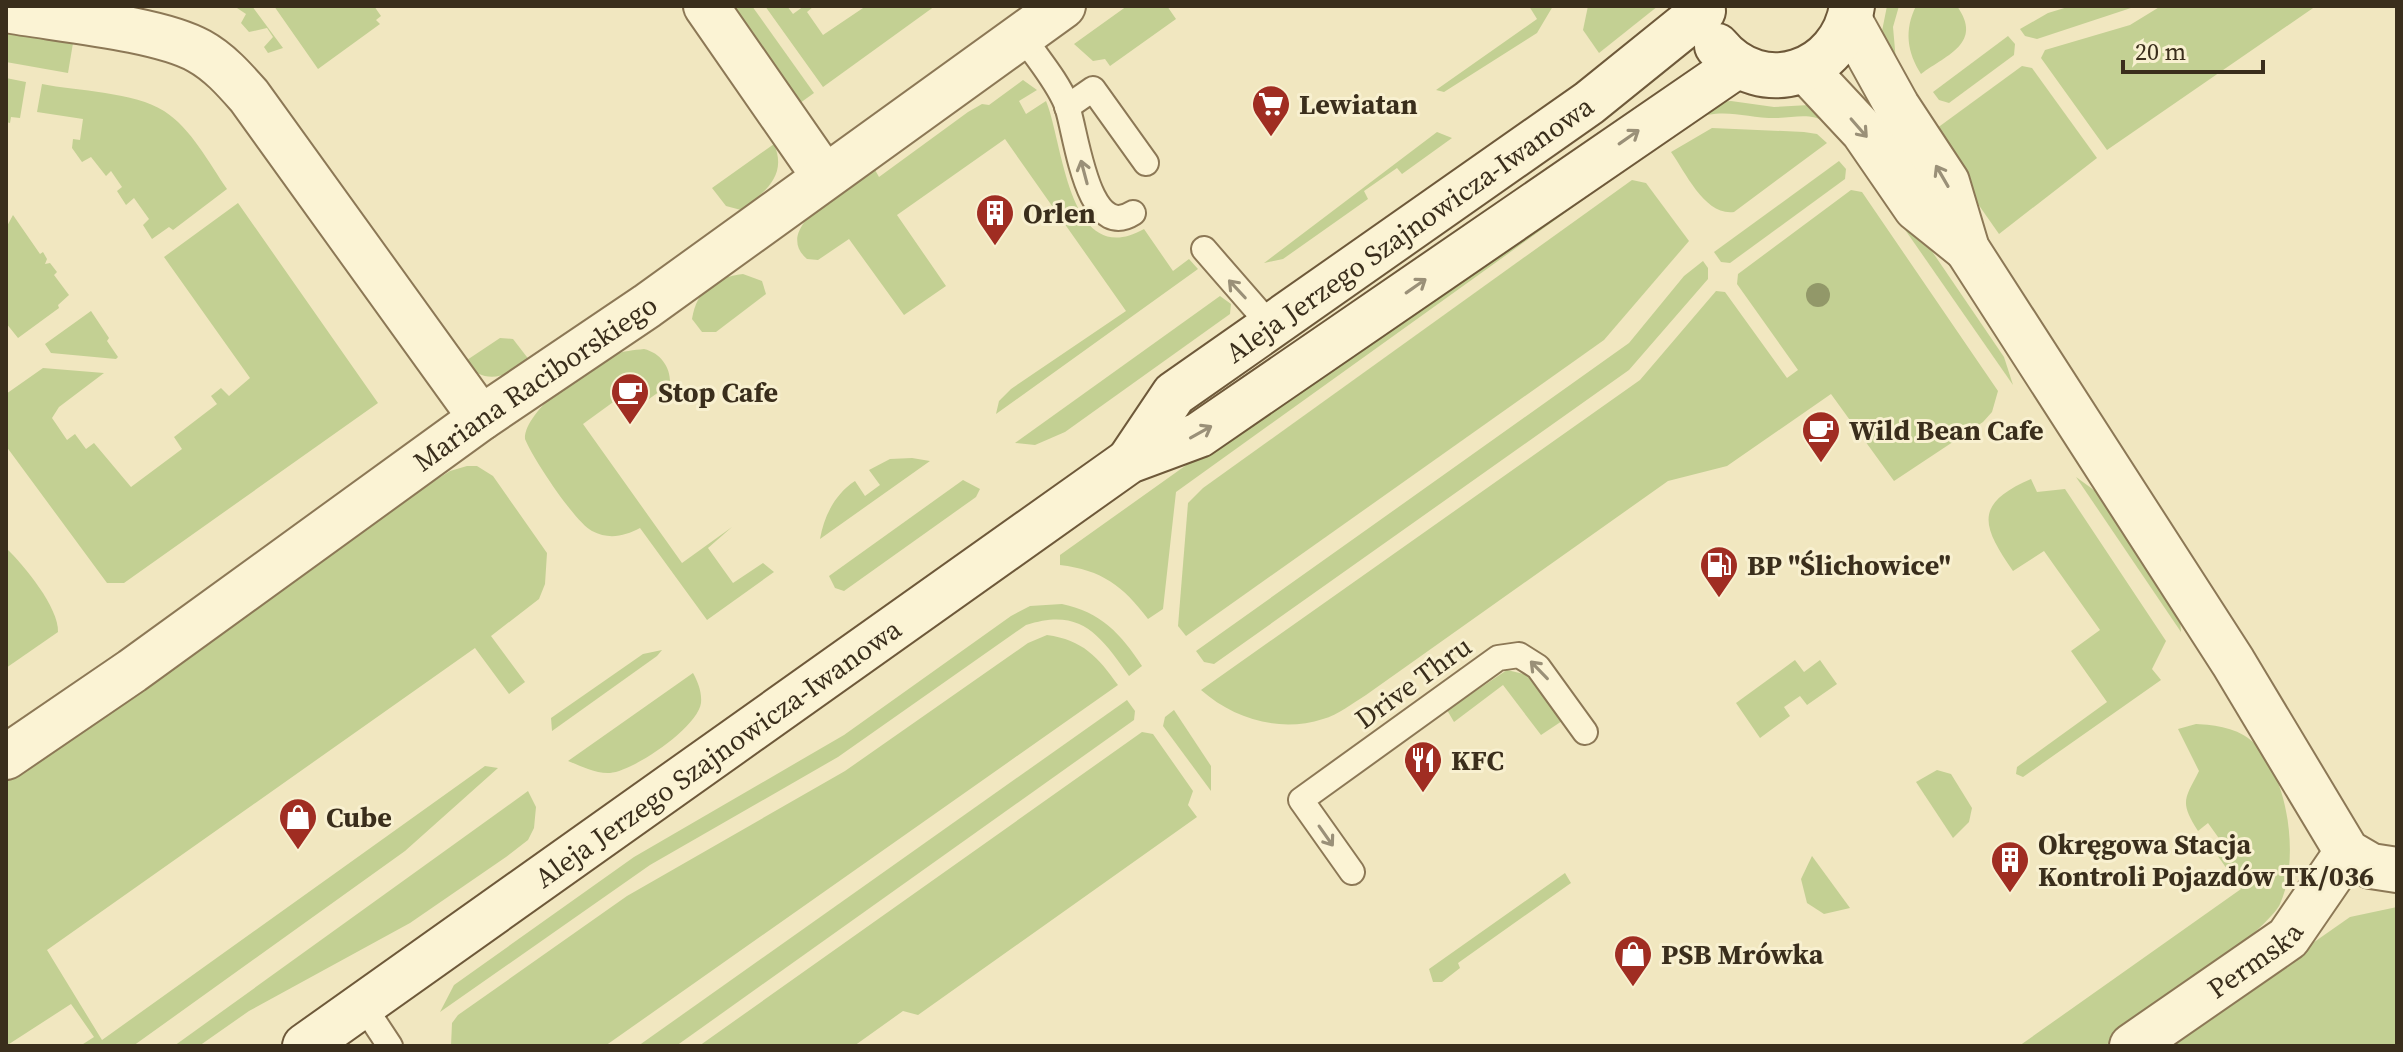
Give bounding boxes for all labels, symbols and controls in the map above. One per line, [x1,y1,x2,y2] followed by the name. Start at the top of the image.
[2123,24,2263,74] scale bar
[2135,35,2186,68] text: 20 m
[1250,83,1292,138] supermarket icon: Lewiatan
[1299,85,1418,123] place label: Lewiatan
[1218,86,1601,371] street label: Aleja Jerzego Szajnowicza-Iwanowa
[1850,117,1868,137] one-way arrow
[1618,129,1640,145] one-way arrow
[1076,159,1091,185] one-way arrow
[1934,165,1950,188] one-way arrow
[974,192,1016,247] building icon: Orlen
[1023,194,1096,232] place label: Orlen
[1405,278,1427,294] one-way arrow
[1228,279,1246,299] one-way arrow
[405,286,665,480] street label: Mariana Raciborskiego
[609,371,651,426] cafe icon: Stop Cafe
[658,373,778,411] place label: Stop Cafe
[1800,409,1842,464] cafe icon: Wild Bean Cafe
[1849,411,2044,449] place label: Wild Bean Cafe
[1189,423,1212,439] one-way arrow
[1698,544,1740,599] fuel station icon: BP "Ślichowice"
[1747,546,1951,584] place label: BP "Ślichowice"
[527,609,909,896] street label: Aleja Jerzego Szajnowicza-Iwanowa
[1347,627,1479,737] street label: Drive Thru
[1529,660,1548,680] one-way arrow
[1402,739,1444,794] restaurant icon: KFC
[1451,741,1504,779] place label: KFC
[277,796,319,851] shop icon: Cube
[326,798,392,836] place label: Cube
[1318,824,1335,846] one-way arrow
[2038,825,2374,895] place label: Okręgowa Stacja Kontroli Pojazdów TK/036
[1989,839,2031,894] building icon: Okręgowa Stacja Kontroli Pojazdów TK/036
[2200,915,2312,1007] street label: Permska
[1612,933,1654,988] shop icon: PSB Mrówka
[1661,935,1824,973] place label: PSB Mrówka

